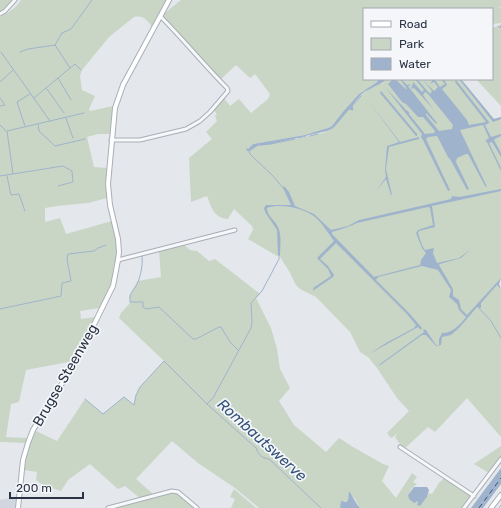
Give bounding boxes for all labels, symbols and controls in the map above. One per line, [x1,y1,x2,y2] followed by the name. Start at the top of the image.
[363,8,493,80] legend
[399,17,427,31] text: Road
[399,37,425,51] text: Park
[399,57,431,71] text: Water
[29,321,102,429] street label: Brugse Steenweg
[214,395,311,485] water label: Rombautswerve
[10,474,83,500] scale bar
[16,481,52,495] text: 200 m

